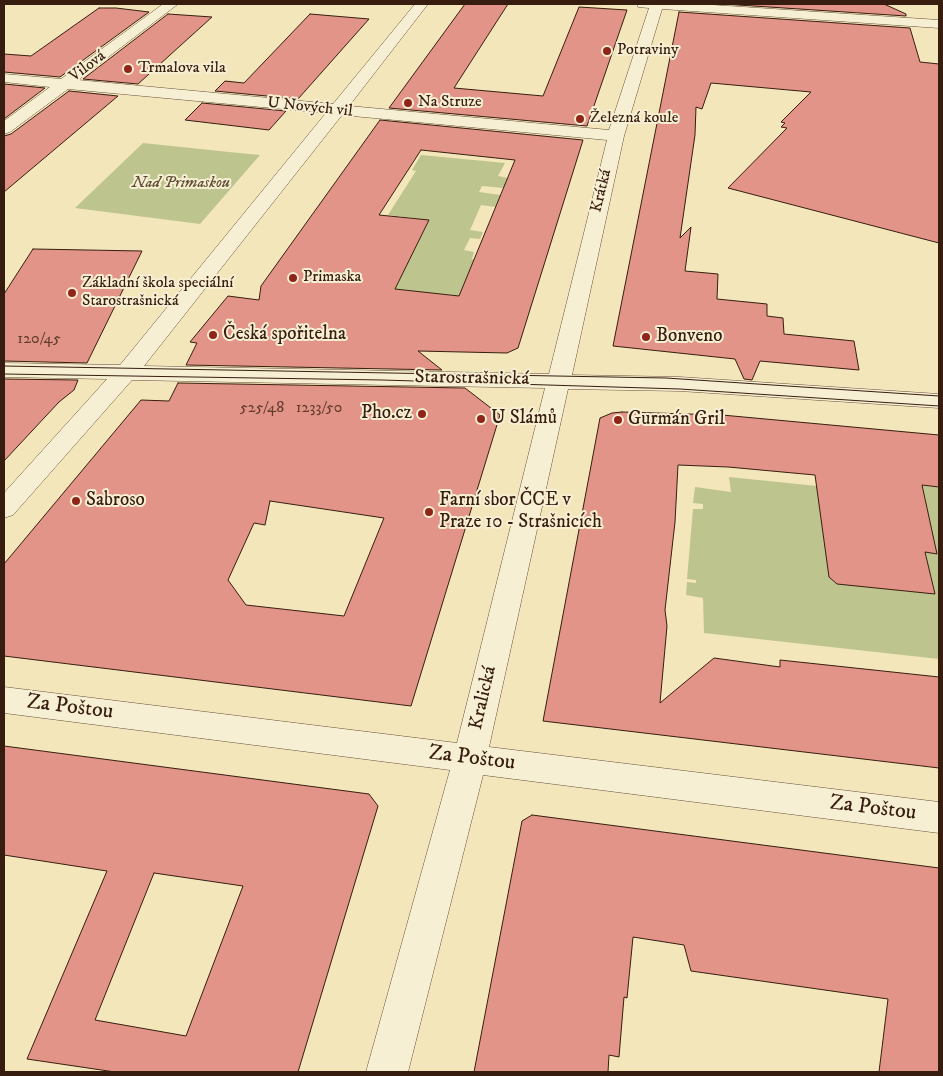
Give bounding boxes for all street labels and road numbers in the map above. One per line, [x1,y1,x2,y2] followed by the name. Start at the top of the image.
[66,47,110,87] street label: Vilová
[266,94,354,122] street label: U Nových vil
[587,167,617,215] street label: Krátká
[414,367,530,391] street label: Starostrašnická
[466,664,502,732] street label: Kralická
[25,690,115,726] street label: Za Poštou
[427,741,517,777] street label: Za Poštou
[828,791,918,827] street label: Za Poštou

